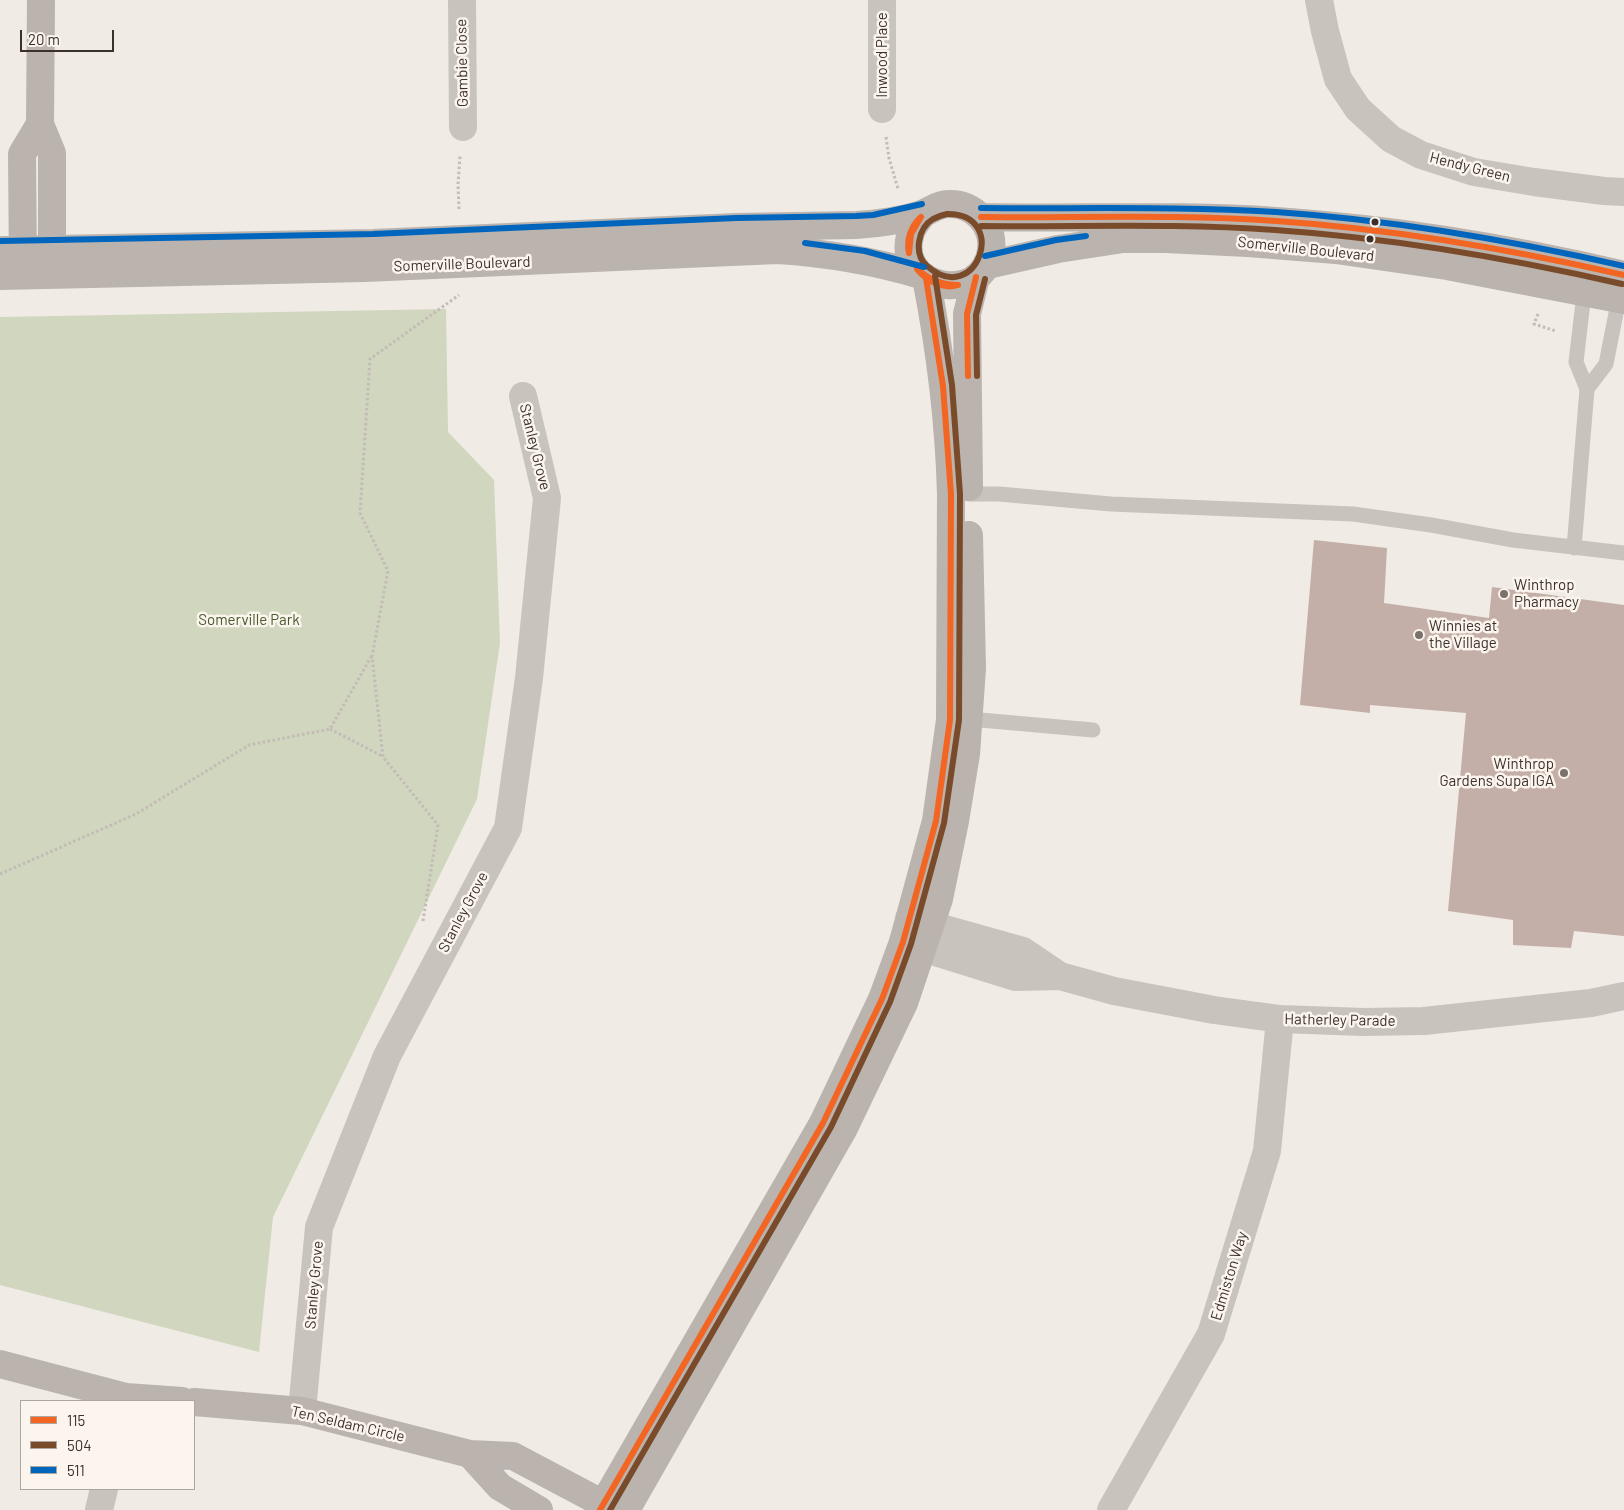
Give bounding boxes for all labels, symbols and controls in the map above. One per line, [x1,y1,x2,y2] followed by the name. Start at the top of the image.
[873,12,891,98] street label: Inwood Place
[452,19,472,107] street label: Gambie Close
[22,20,116,52] scale bar
[28,30,60,48] text: 20 m
[1428,148,1512,186] street label: Hendy Green
[1370,217,1380,227] unlabelled marker
[1237,233,1375,265] street label: Somerville Boulevard
[1365,234,1375,244] unlabelled marker
[393,253,531,275] street label: Somerville Boulevard
[516,402,554,492] street label: Stanley Grove
[1514,576,1579,611] place label: Winthrop Pharmacy
[1498,588,1510,600] marker: Winthrop Pharmacy
[198,611,300,629] park label: Somerville Park
[1429,617,1497,652] place label: Winnies at the Village
[1413,629,1425,641] marker: Winnies at the Village
[1439,755,1554,790] place label: Winthrop Gardens Supa IGA
[1558,767,1570,779] marker: Winthrop Gardens Supa IGA
[434,869,492,955] street label: Stanley Grove
[1284,1010,1396,1030] street label: Hatherley Parade
[1207,1229,1251,1323] street label: Edmiston Way
[301,1240,327,1330] street label: Stanley Grove
[20,1400,195,1490] legend
[290,1402,406,1446] street label: Ten Seldam Circle
[67,1411,85,1429] text: 115
[67,1436,91,1454] text: 504
[67,1461,85,1479] text: 511

